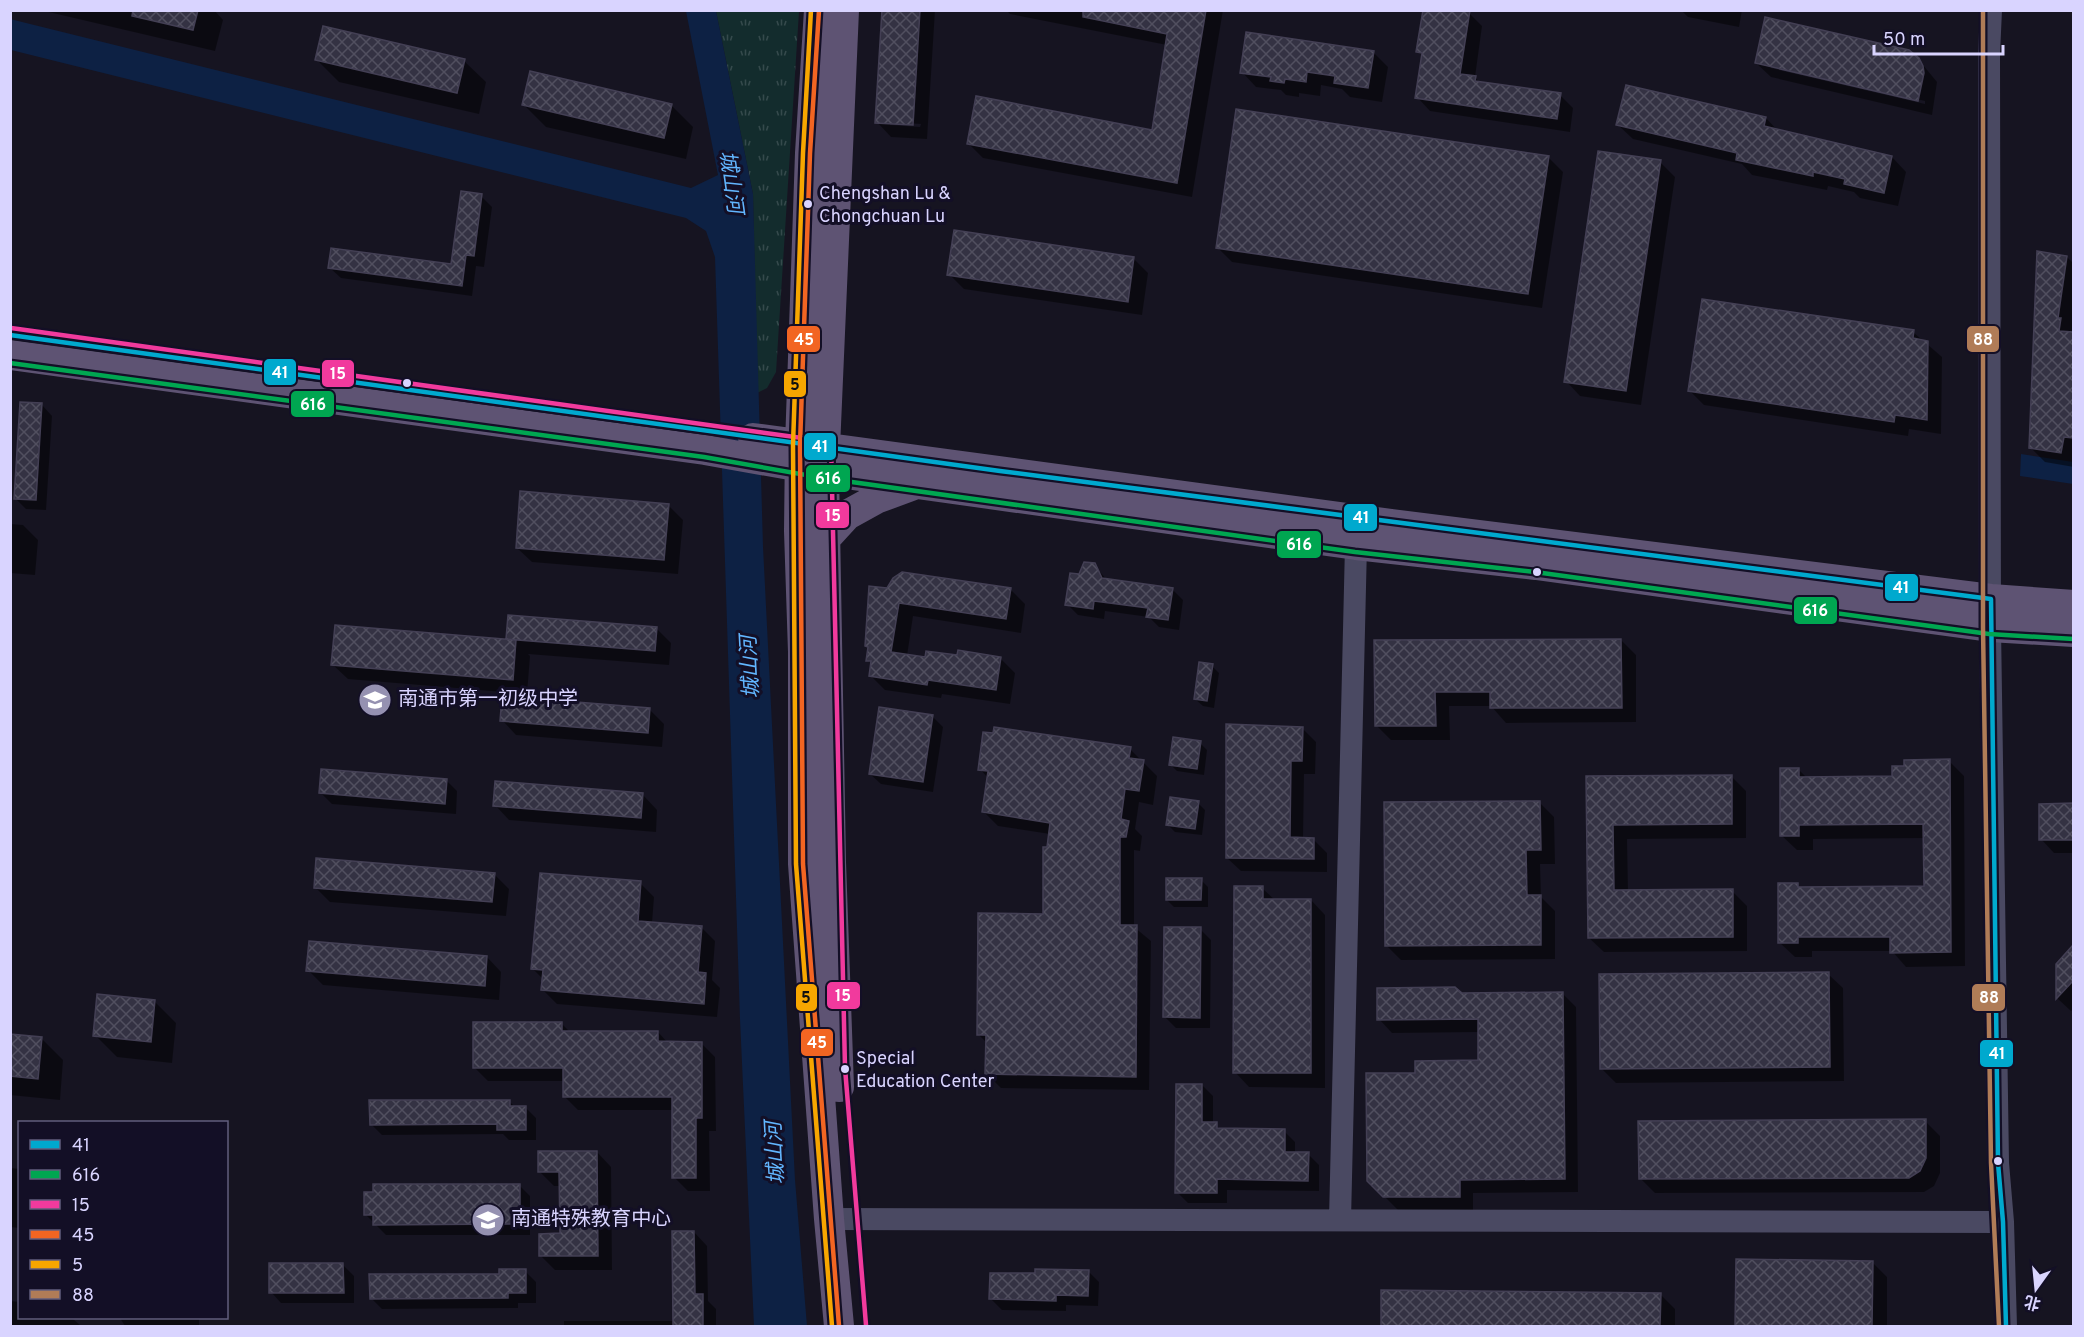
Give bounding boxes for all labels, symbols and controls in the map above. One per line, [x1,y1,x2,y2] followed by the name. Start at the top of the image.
[1874,18,2003,56] scale bar
[1883,29,1925,52] text: 50 m
[712,149,748,219] water label: 城山河
[819,183,951,229] place label: Chengshan Lu & Chongchuan Lu
[802,198,814,210] marker: Chengshan Lu & Chongchuan Lu
[786,325,821,353] line badge: 45
[1966,325,2000,353] line badge: 88
[794,331,814,351] text: 45
[1973,331,1993,351] text: 88
[263,358,297,386] line badge: 41
[321,359,355,388] line badge: 15
[272,364,288,384] text: 41
[330,365,346,385] text: 15
[783,370,807,398] line badge: 5
[790,376,800,396] text: 5
[401,377,413,389] unlabelled marker
[290,390,335,418] line badge: 616
[300,396,326,416] text: 616
[803,432,837,461] line badge: 41
[812,438,828,458] text: 41
[805,464,851,493] line badge: 616
[815,470,841,490] text: 616
[815,501,850,529] line badge: 15
[1343,503,1378,532] line badge: 41
[825,507,841,527] text: 15
[1353,509,1369,529] text: 41
[1276,530,1322,559] line badge: 616
[1286,536,1312,556] text: 616
[1531,566,1543,578] unlabelled marker
[1884,573,1919,602] line badge: 41
[1893,579,1909,599] text: 41
[1793,596,1838,625] line badge: 616
[1802,602,1828,622] text: 616
[736,631,766,699] water label: 城山河
[357,682,393,718] school or university icon: 南通市第一初级中学
[398,687,578,713] place label: 南通市第一初级中学
[826,981,861,1010] line badge: 15
[795,983,818,1012] line badge: 5
[1971,983,2006,1012] line badge: 88
[835,987,851,1007] text: 15
[801,989,811,1009] text: 5
[1979,989,1999,1009] text: 88
[800,1028,834,1057] line badge: 45
[807,1034,827,1054] text: 45
[1979,1039,2014,1068] line badge: 41
[1989,1045,2005,1065] text: 41
[856,1048,995,1094] place label: Special Education Center
[839,1063,851,1075] marker: Special Education Center
[761,1117,791,1185] water label: 城山河
[18,1121,228,1319] legend
[72,1135,90,1158] text: 41
[1992,1155,2004,1167] unlabelled marker
[72,1165,100,1188] text: 616
[72,1195,90,1218] text: 15
[470,1202,506,1238] school or university icon: 南通特殊教育中心
[511,1207,671,1233] place label: 南通特殊教育中心
[72,1225,94,1248] text: 45
[72,1255,83,1278] text: 5
[2006,1259,2066,1319] north arrow
[72,1285,94,1308] text: 88
[2022,1290,2043,1313] text: 北

